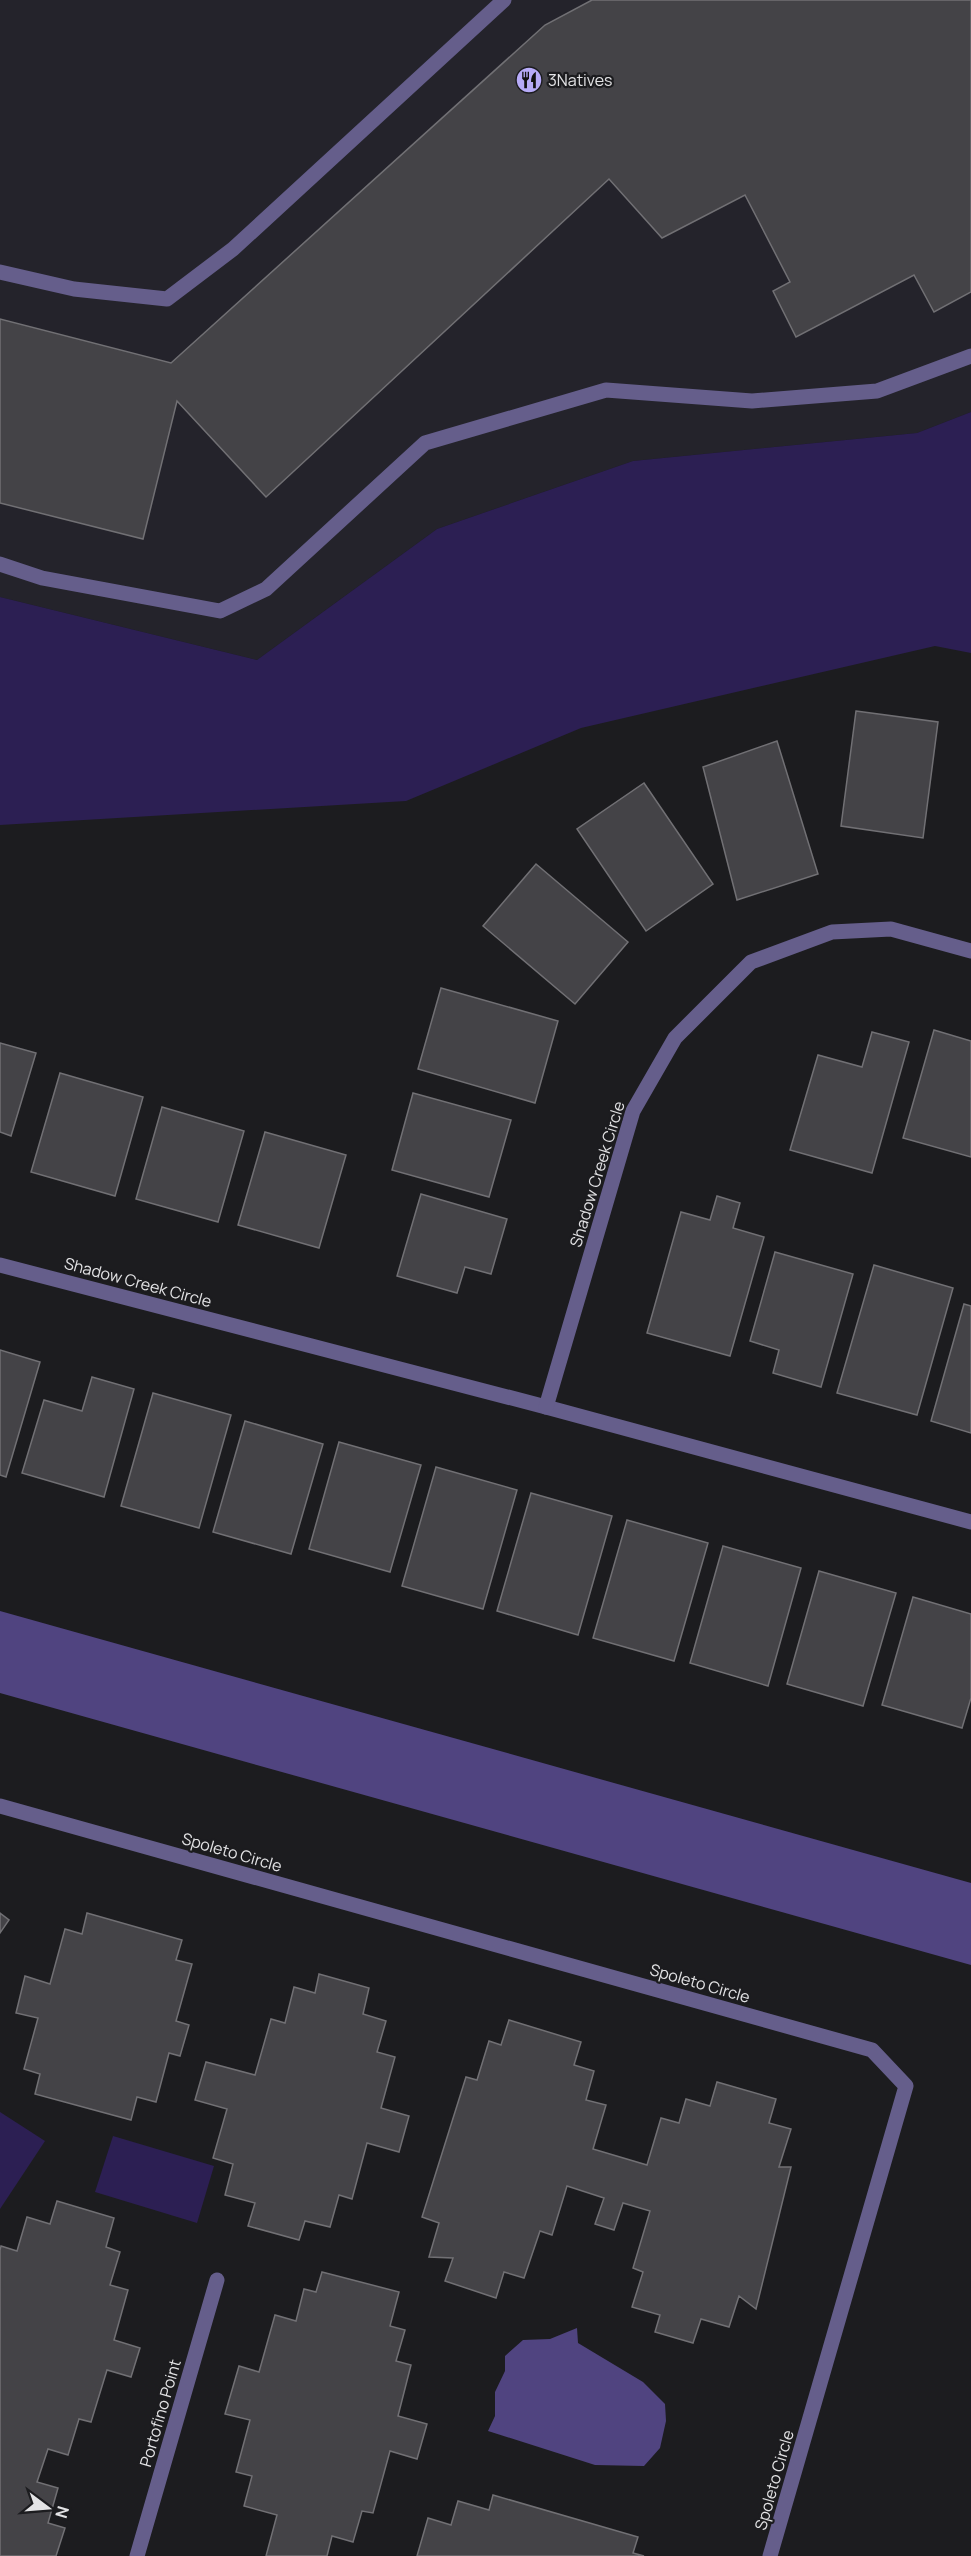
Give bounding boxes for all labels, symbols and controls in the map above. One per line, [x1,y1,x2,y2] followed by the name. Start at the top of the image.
[514,65,544,95] restaurant icon: 3Natives
[548,69,612,91] place label: 3Natives
[564,1098,630,1250] street label: Shadow Creek Circle
[62,1252,214,1312] street label: Shadow Creek Circle
[179,1827,285,1877] street label: Spoleto Circle
[647,1958,753,2008] street label: Spoleto Circle
[134,2357,186,2469] street label: Portofino Point
[749,2427,799,2533] street label: Spoleto Circle
[18,2478,78,2538] north arrow
[50,2504,75,2521] text: N

